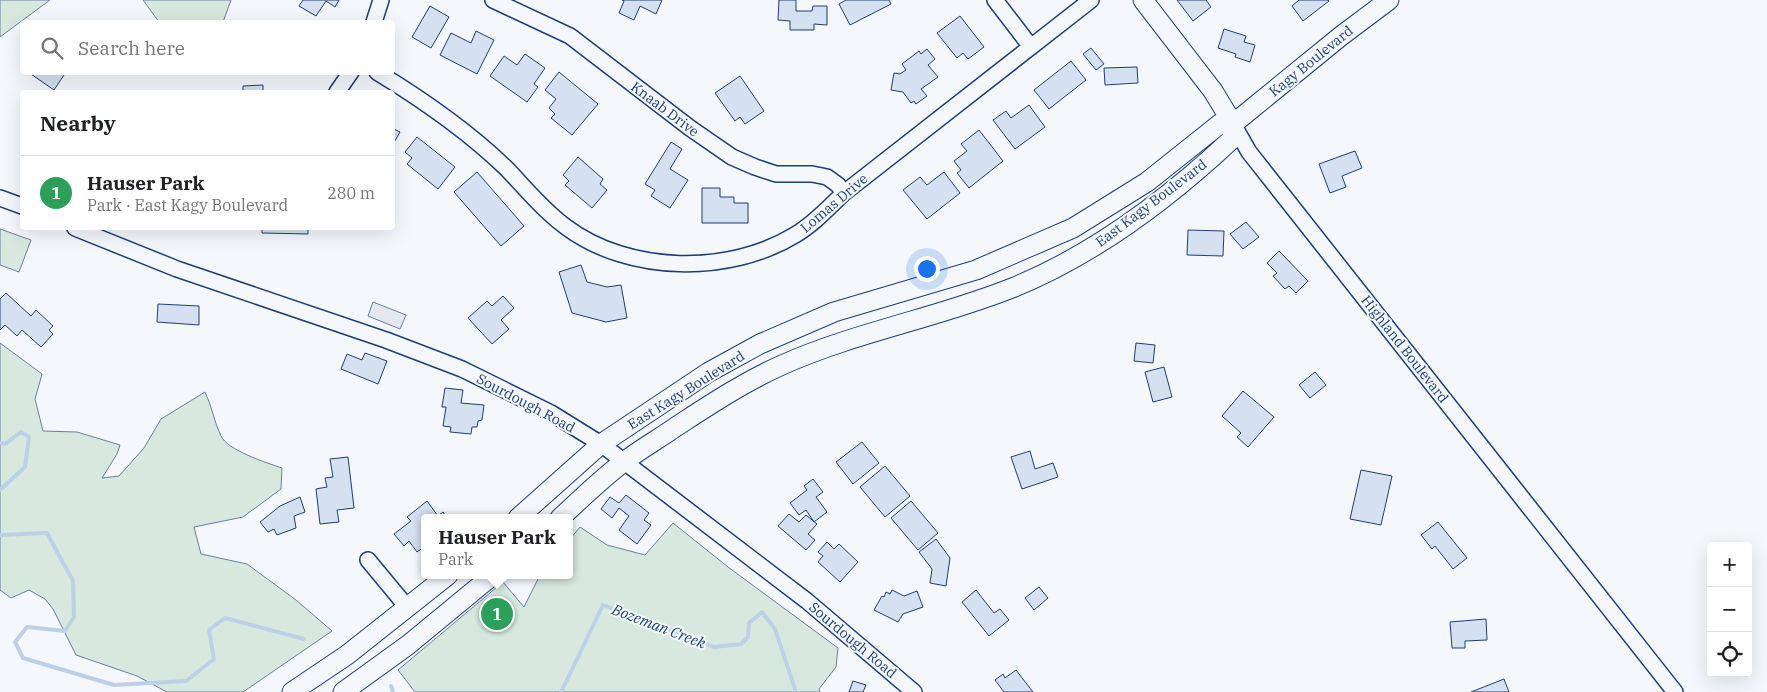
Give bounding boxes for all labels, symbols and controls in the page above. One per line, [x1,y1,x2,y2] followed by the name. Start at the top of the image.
[20,20,395,75] search box
[1265,21,1357,100] street label: Kagy Boulevard
[38,34,66,62] icon: search
[78,36,185,60] text: Search here
[627,77,703,141] street label: Knaab Drive
[40,109,116,137] text: Nearby
[1092,155,1211,251] street label: East Kagy Boulevard
[797,170,871,236] street label: Lomas Drive
[87,171,204,195] text: Hauser Park
[51,183,61,203] text: 1
[327,183,375,203] text: 280 m
[87,195,288,215] text: Park · East Kagy Boulevard
[914,256,940,282] your location
[1357,292,1453,407] street label: Highland Boulevard
[624,346,748,433] street label: East Kagy Boulevard
[474,369,579,437] street label: Sourdough Road
[421,514,573,579] popup
[438,525,556,549] text: Hauser Park
[1707,542,1752,677] map controls
[1707,542,1752,587] button: +
[438,549,473,569] text: Park
[1707,587,1752,632] button: −
[481,595,513,633] pin: 1
[805,598,901,682] street label: Sourdough Road
[608,599,709,653] water label: Bozeman Creek
[1707,632,1752,677] button: locate

